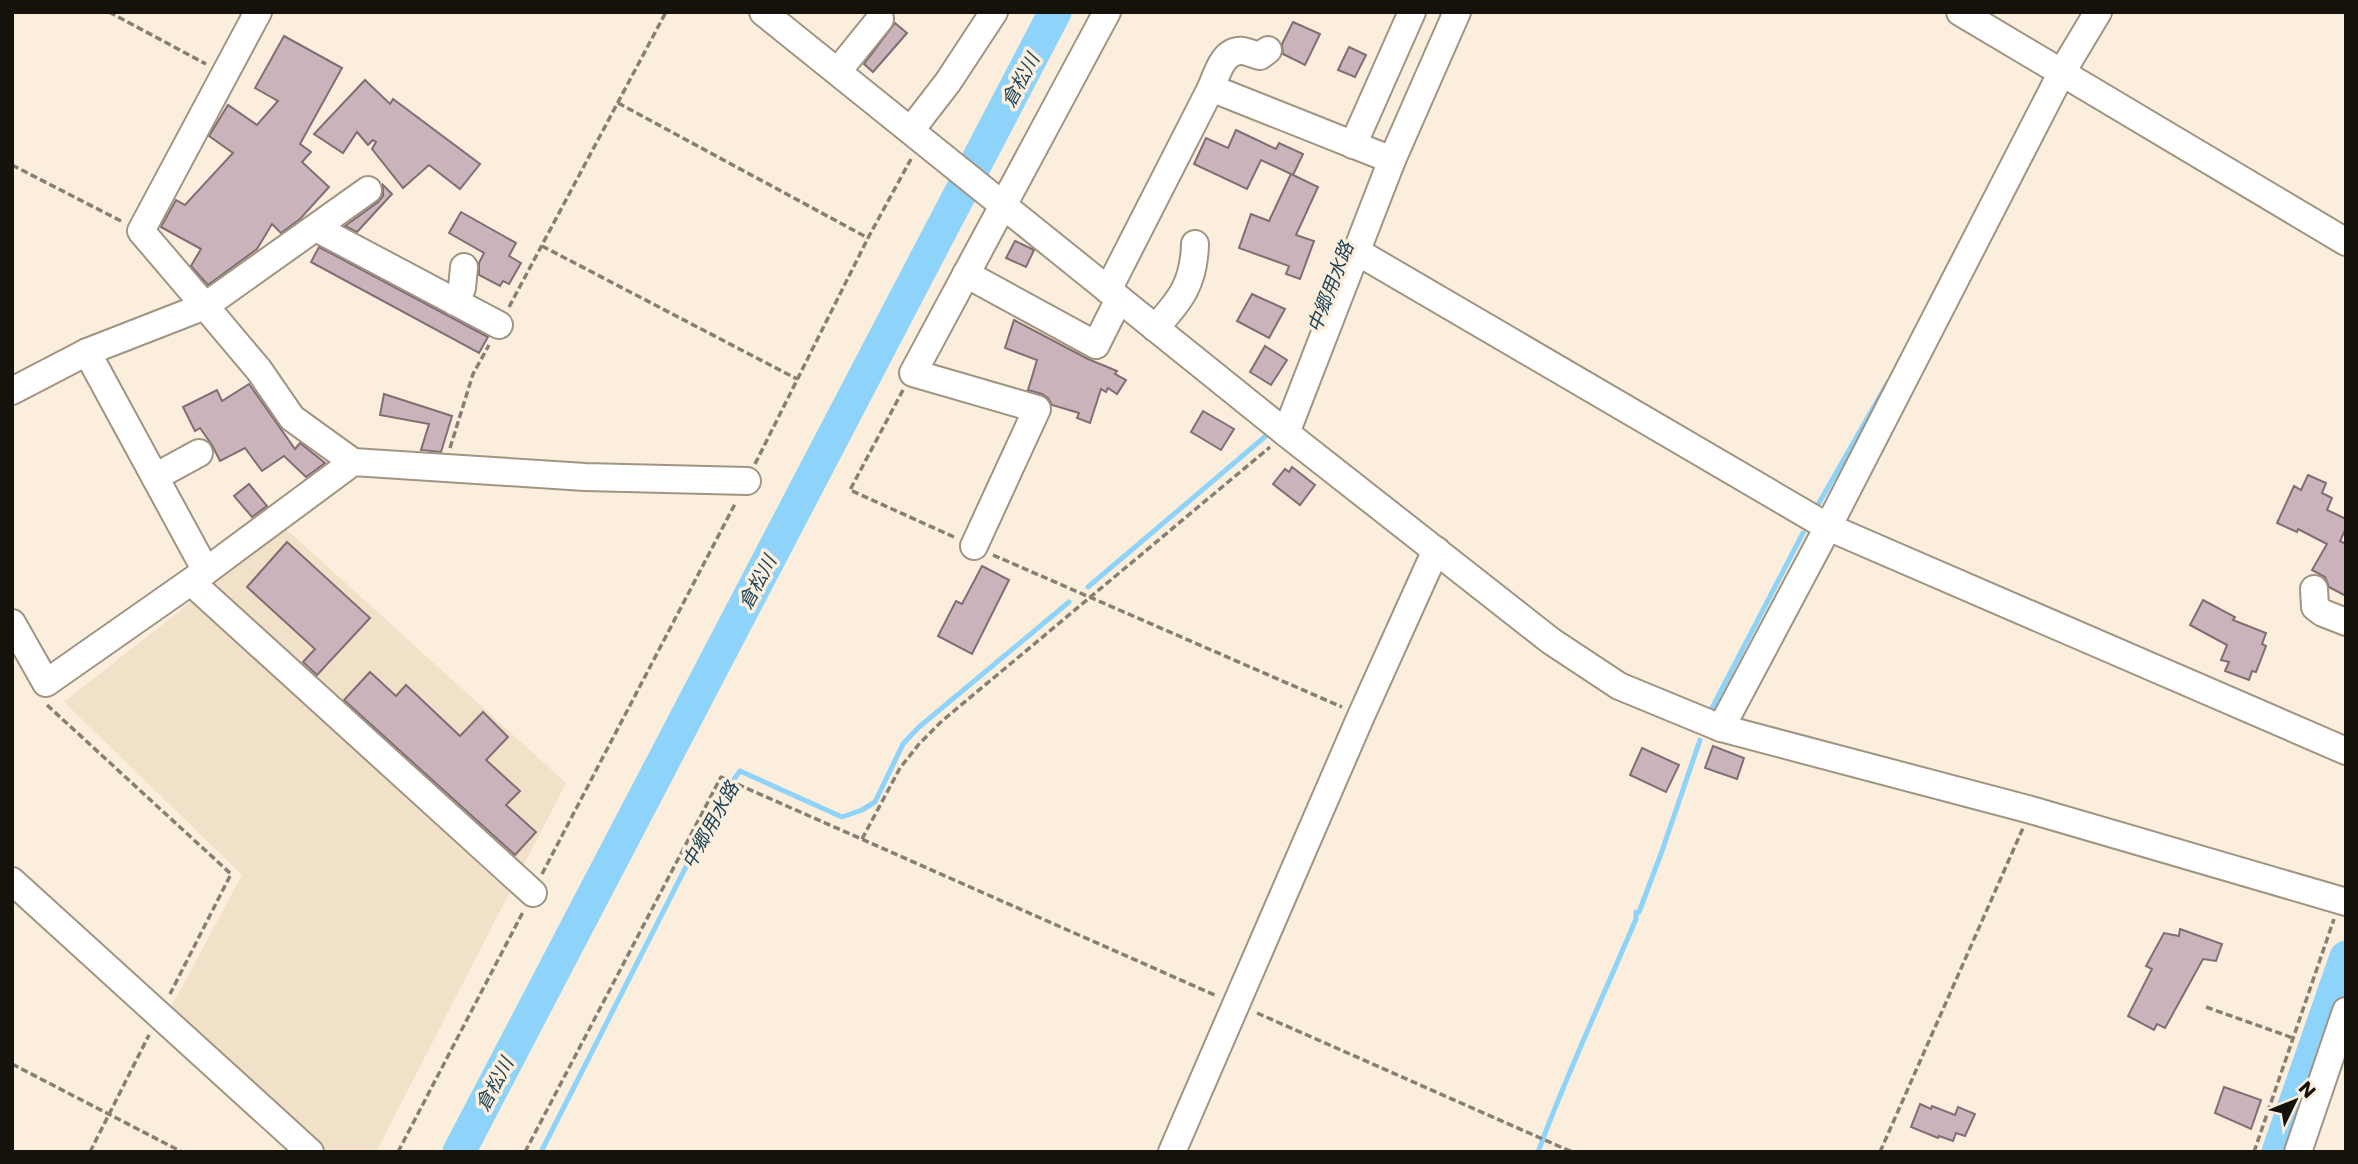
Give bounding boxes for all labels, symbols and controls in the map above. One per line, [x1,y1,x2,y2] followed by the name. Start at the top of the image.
[995,47,1047,112] water label: 倉松川
[1301,236,1361,336] water label: 中郷用水路
[732,549,784,614] water label: 倉松川
[676,775,746,873] water label: 中郷用水路
[469,1051,521,1116] water label: 倉松川
[2260,1066,2330,1136] north arrow
[2292,1075,2322,1104] text: N

